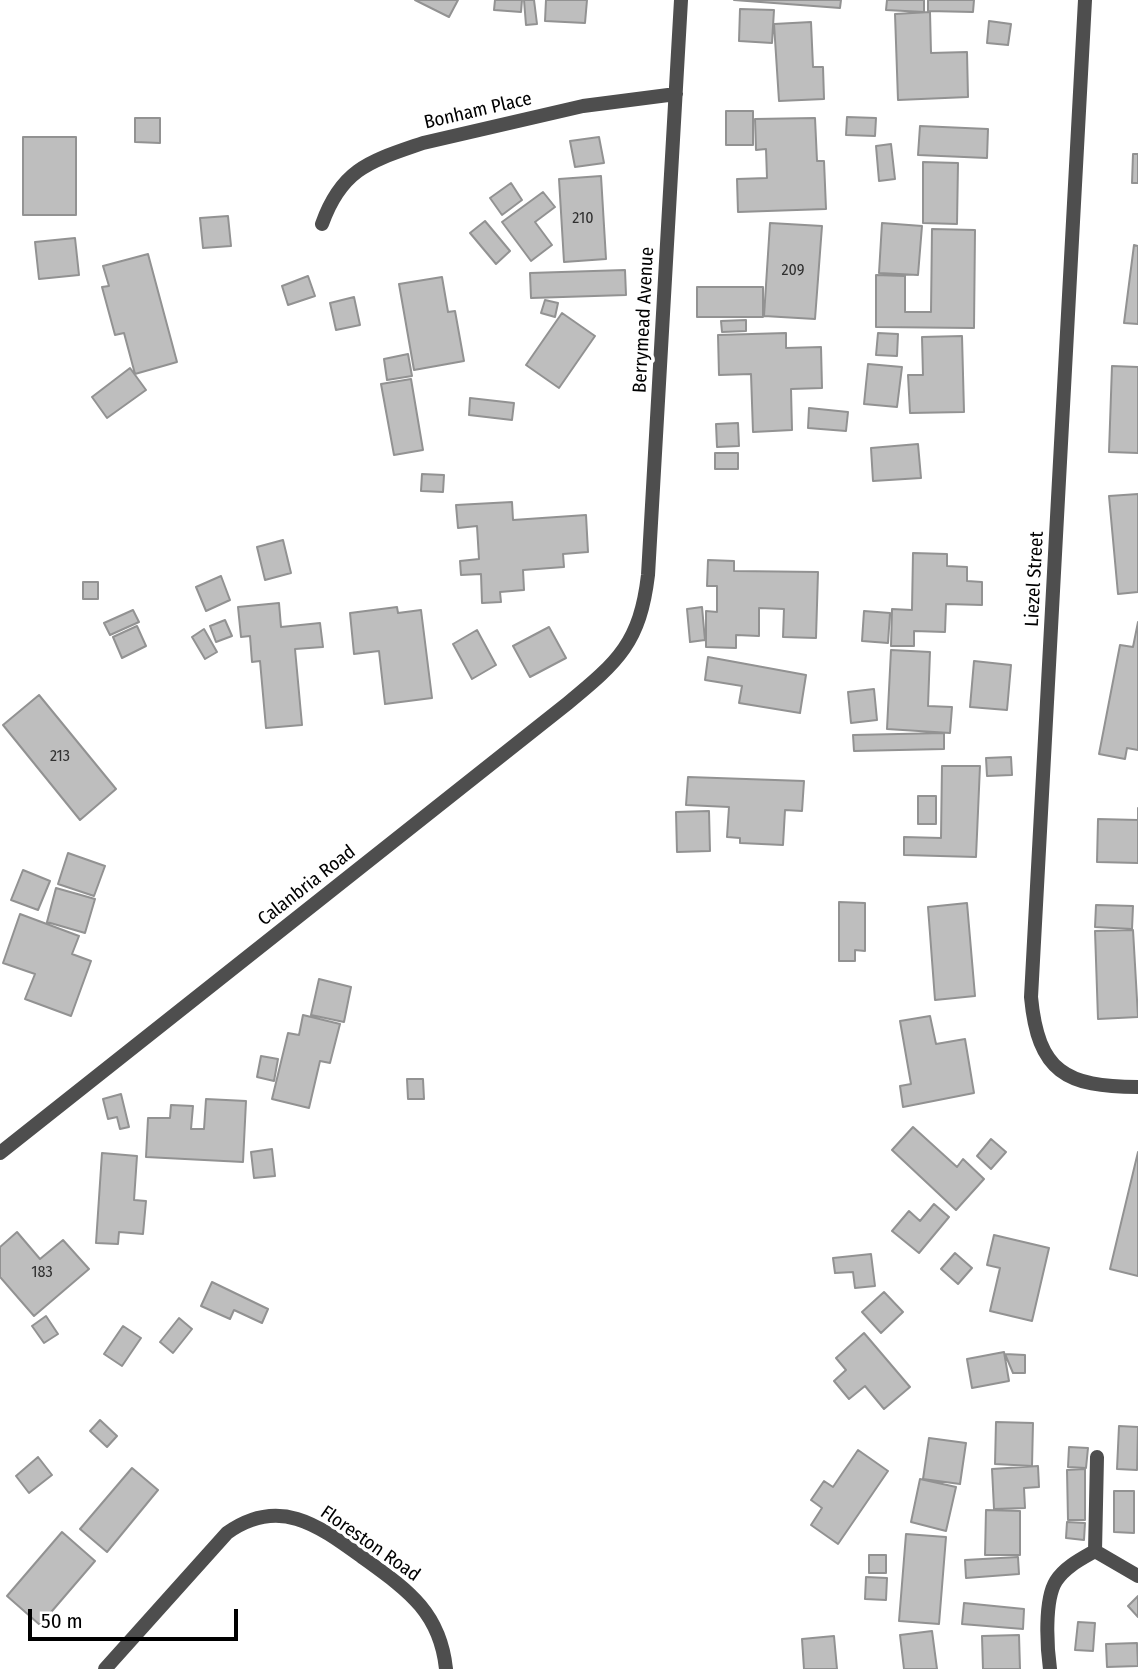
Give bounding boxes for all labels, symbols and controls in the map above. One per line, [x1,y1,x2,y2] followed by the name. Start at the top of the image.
[422,88,534,134] street label: Bonham Place
[572,209,594,229] house number: 210
[629,246,659,394] street label: Berrymead Avenue
[781,261,805,281] house number: 209
[1021,531,1049,627] street label: Liezel Street
[50,747,70,767] house number: 213
[254,841,360,931] street label: Calanbria Road
[31,1263,53,1283] house number: 183
[316,1501,424,1587] street label: Floreston Road
[32,1596,242,1640] scale bar
[41,1608,83,1634] text: 50 m

